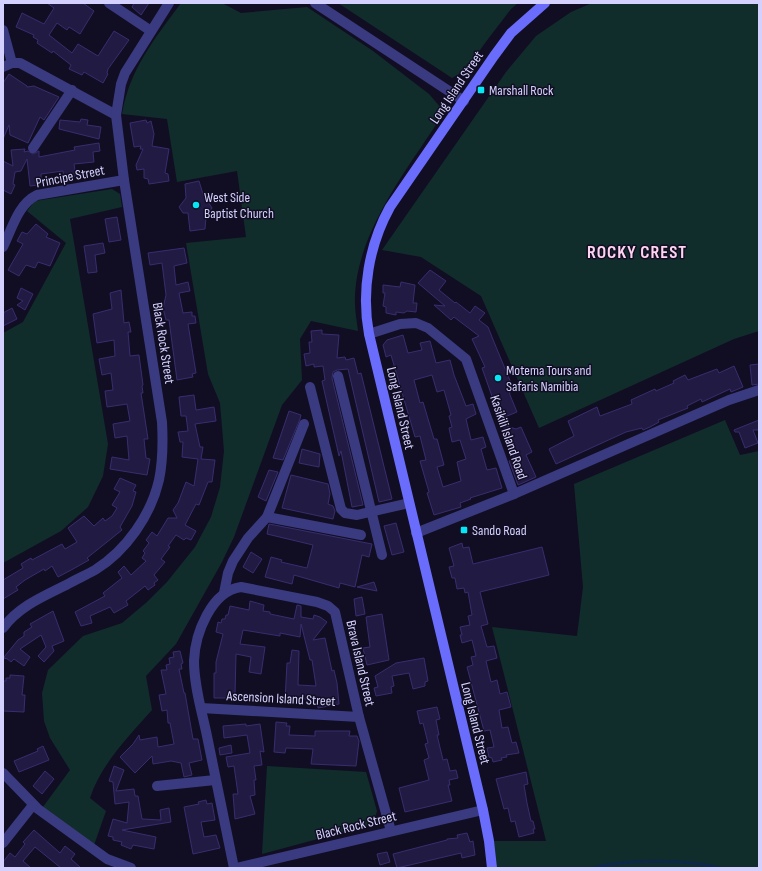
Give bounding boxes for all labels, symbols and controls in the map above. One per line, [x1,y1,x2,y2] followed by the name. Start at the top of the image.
[426,48,487,127] street label: Long Island Street
[489,82,554,99] place label: Marshall Rock
[476,85,486,95] marker: Marshall Rock
[34,161,106,192] street label: Principe Street
[204,189,274,222] place label: West Side Baptist Church
[191,200,201,210] marker: West Side Baptist Church
[587,242,687,263] district label: ROCKY CREST
[149,301,178,385] street label: Black Rock Street
[506,362,591,395] place label: Motema Tours and Safaris Namibia
[383,365,418,451] street label: Long Island Street
[493,373,503,383] marker: Motema Tours and Safaris Namibia
[486,393,531,482] street label: Kasikili Island Road
[472,522,527,539] place label: Sando Road
[459,525,469,535] marker: Sando Road
[342,619,379,708] street label: Brava Island Street
[457,680,494,766] street label: Long Island Street
[225,687,336,710] street label: Ascension Island Street
[314,807,398,844] street label: Black Rock Street

